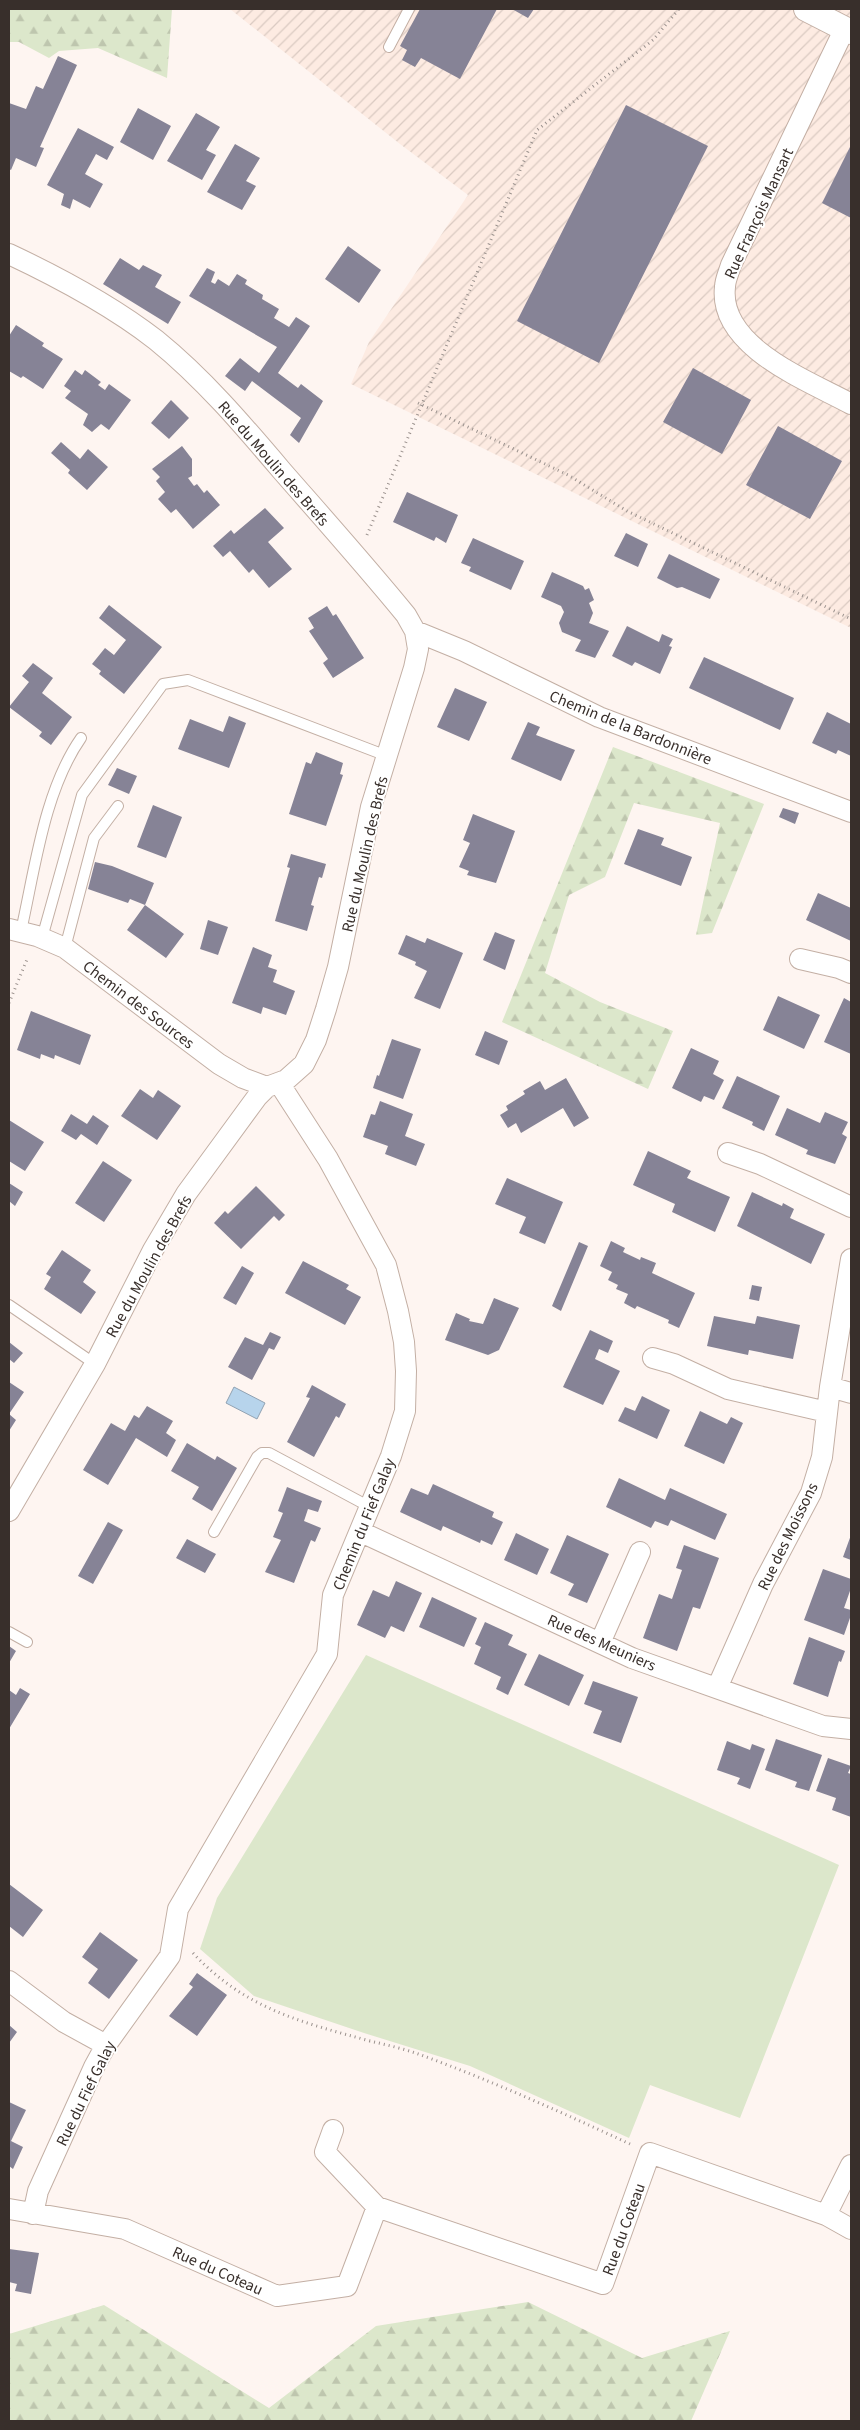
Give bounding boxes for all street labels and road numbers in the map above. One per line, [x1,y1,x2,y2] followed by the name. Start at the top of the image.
[719,144,799,282] street label: Rue François Mansart
[213,396,334,531] street label: Rue du Moulin des Brefs
[546,685,715,771] street label: Chemin de la Bardonnière
[336,774,394,934] street label: Rue du Moulin des Brefs
[78,956,199,1054] street label: Chemin des Sources
[101,1191,197,1342] street label: Rue du Moulin des Brefs
[327,1454,401,1594] street label: Chemin du Fief Galay
[752,1479,824,1594] street label: Rue des Moissons
[544,1609,660,1677] street label: Rue des Meuniers
[51,2037,121,2150] street label: Rue du Fief Galay
[597,2180,651,2279] street label: Rue du Coteau
[169,2241,266,2301] street label: Rue du Coteau

